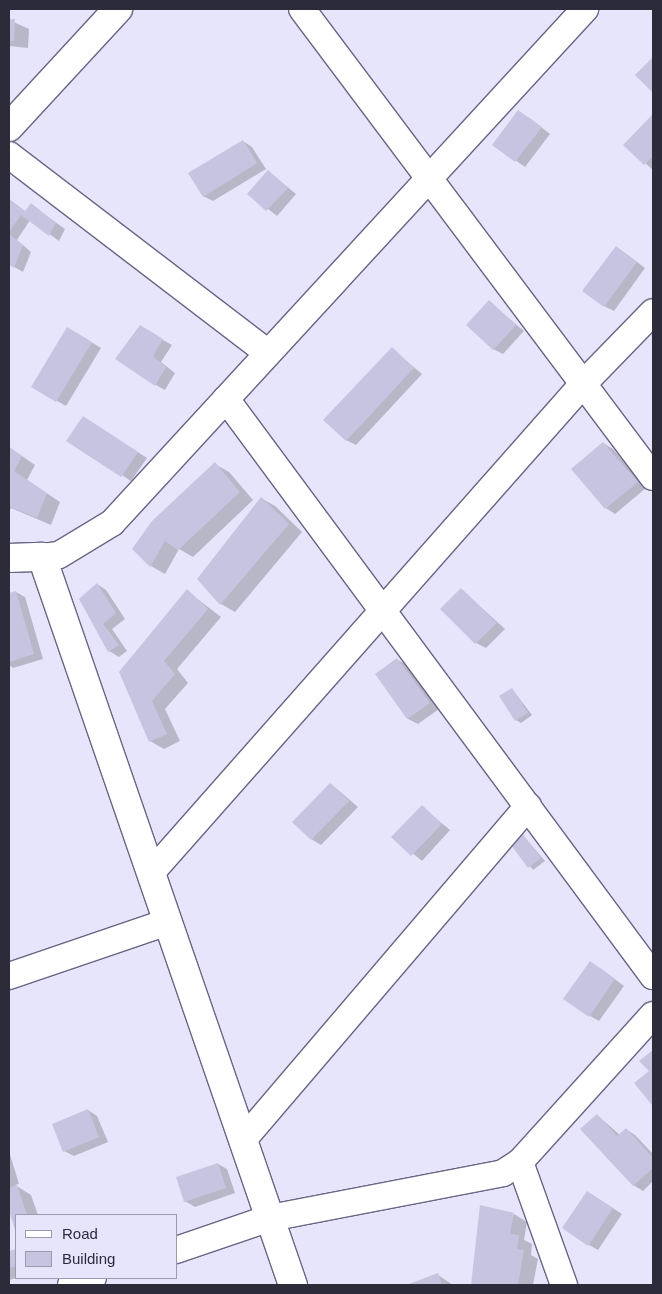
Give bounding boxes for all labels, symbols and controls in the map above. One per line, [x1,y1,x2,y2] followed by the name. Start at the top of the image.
[15,1214,178,1279] legend
[62,1225,98,1242] text: Road
[62,1250,115,1267] text: Building

